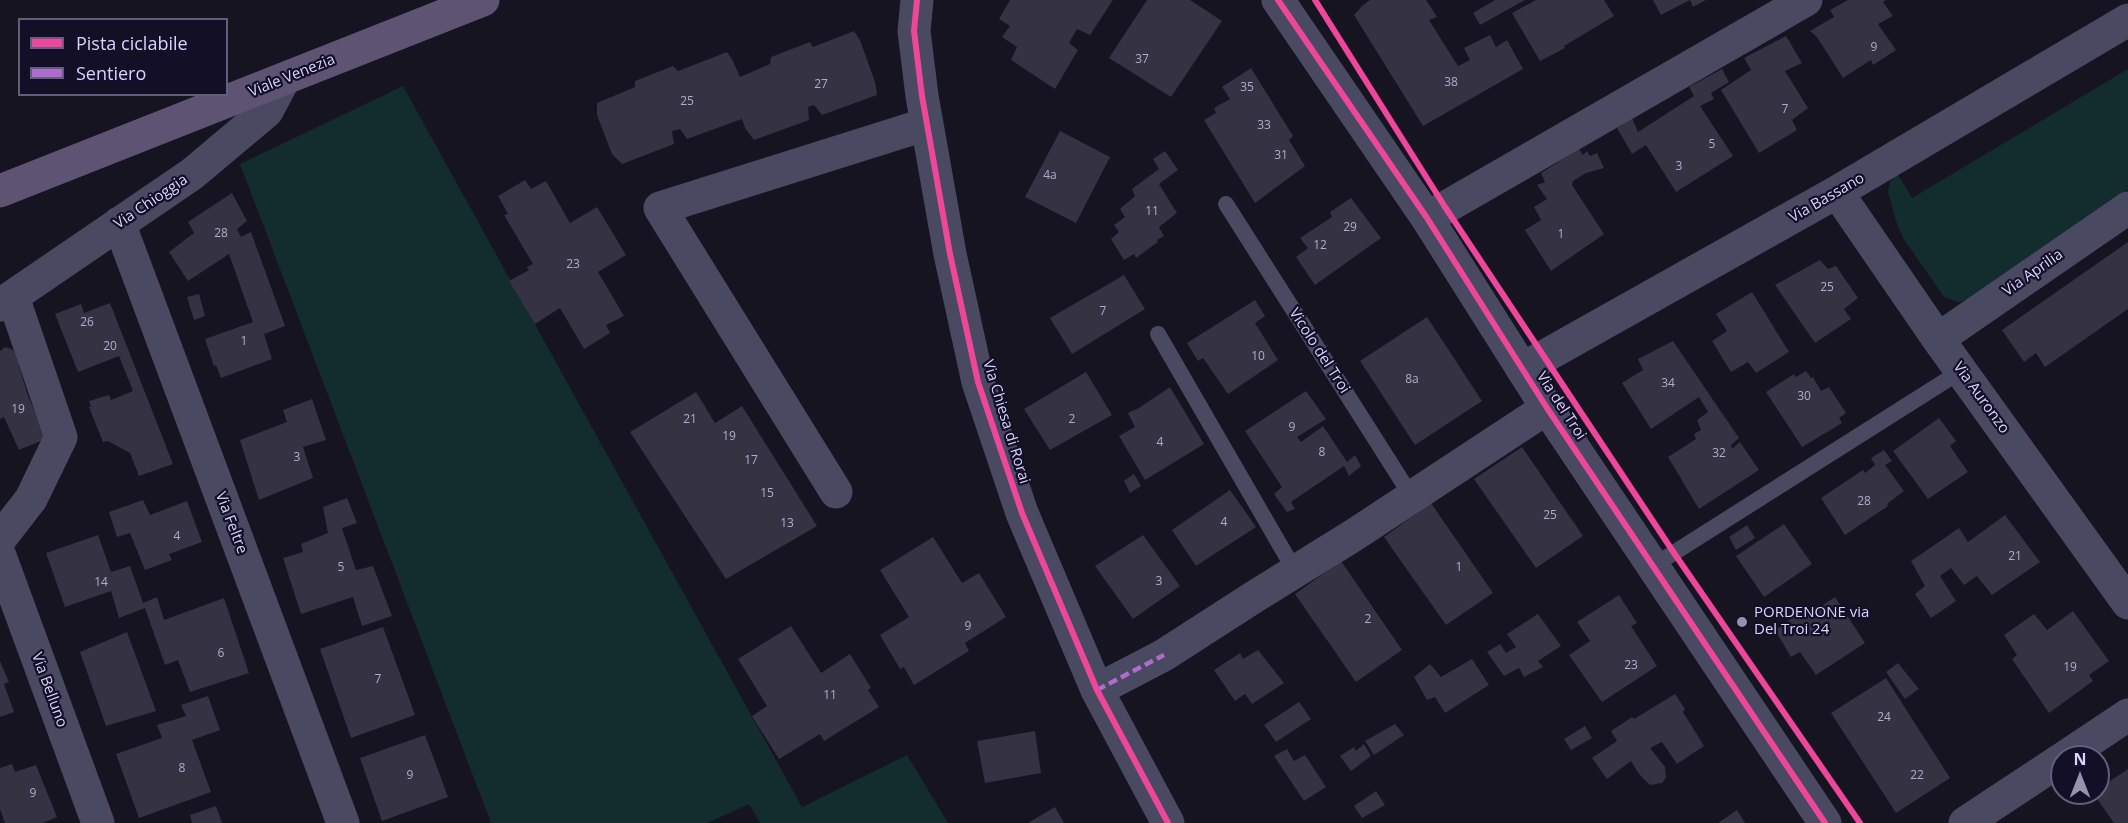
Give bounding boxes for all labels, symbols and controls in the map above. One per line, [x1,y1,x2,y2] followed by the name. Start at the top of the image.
[18,18,228,96] legend
[76,31,188,55] text: Pista ciclabile
[1871,41,1877,55] house number: 9
[246,51,338,101] street label: Viale Venezia
[1135,53,1149,67] house number: 37
[76,61,146,85] text: Sentiero
[1444,76,1458,90] house number: 38
[814,78,828,92] house number: 27
[1240,81,1254,95] house number: 35
[680,95,694,109] house number: 25
[1782,103,1788,117] house number: 7
[1257,119,1271,133] house number: 33
[1709,138,1715,152] house number: 5
[1274,149,1288,163] house number: 31
[1676,160,1682,174] house number: 3
[1043,169,1057,183] house number: 4a
[1786,169,1868,227] street label: Via Bassano
[111,171,191,233] street label: Via Chioggia
[1145,205,1159,219] house number: 11
[1343,221,1357,235] house number: 29
[214,227,228,241] house number: 28
[1558,228,1564,242] house number: 1
[1313,239,1327,253] house number: 12
[1999,246,2067,300] street label: Via Aprilia
[566,258,580,272] house number: 23
[1820,281,1834,295] house number: 25
[1100,305,1106,319] house number: 7
[1285,305,1353,397] street label: Vicolo del Troi
[80,316,94,330] house number: 26
[241,335,247,349] house number: 1
[103,340,117,354] house number: 20
[1251,350,1265,364] house number: 10
[979,358,1033,486] street label: Via Chiesa di Rorai
[1949,359,2013,437] street label: Via Auronzo
[1532,369,1590,443] street label: Via del Troi
[1405,373,1419,387] house number: 8a
[1661,377,1675,391] house number: 34
[1797,390,1811,404] house number: 30
[11,403,25,417] house number: 19
[683,413,697,427] house number: 21
[1069,413,1075,427] house number: 2
[1289,421,1295,435] house number: 9
[722,430,736,444] house number: 19
[1157,436,1163,450] house number: 4
[1319,446,1325,460] house number: 8
[1712,447,1726,461] house number: 32
[294,451,300,465] house number: 3
[744,454,758,468] house number: 17
[760,487,774,501] house number: 15
[211,490,251,556] street label: Via Feltre
[1857,495,1871,509] house number: 28
[1543,509,1557,523] house number: 25
[1221,516,1227,530] house number: 4
[780,517,794,531] house number: 13
[174,530,180,544] house number: 4
[2008,550,2022,564] house number: 21
[338,561,344,575] house number: 5
[1456,561,1462,575] house number: 1
[1156,575,1162,589] house number: 3
[94,576,108,590] house number: 14
[1754,604,1869,639] place label: PORDENONE via Del Troi 24
[1365,613,1371,627] house number: 2
[1735,615,1749,629] marker: PORDENONE via Del Troi 24
[965,620,971,634] house number: 9
[218,647,224,661] house number: 6
[27,650,71,730] street label: Via Belluno
[1624,659,1638,673] house number: 23
[2063,661,2077,675] house number: 19
[375,673,381,687] house number: 7
[823,689,837,703] house number: 11
[1877,711,1891,725] house number: 24
[2050,745,2110,805] north arrow
[2073,748,2087,770] text: N
[179,762,185,776] house number: 8
[407,769,413,783] house number: 9
[1910,769,1924,783] house number: 22
[30,787,36,801] house number: 9

